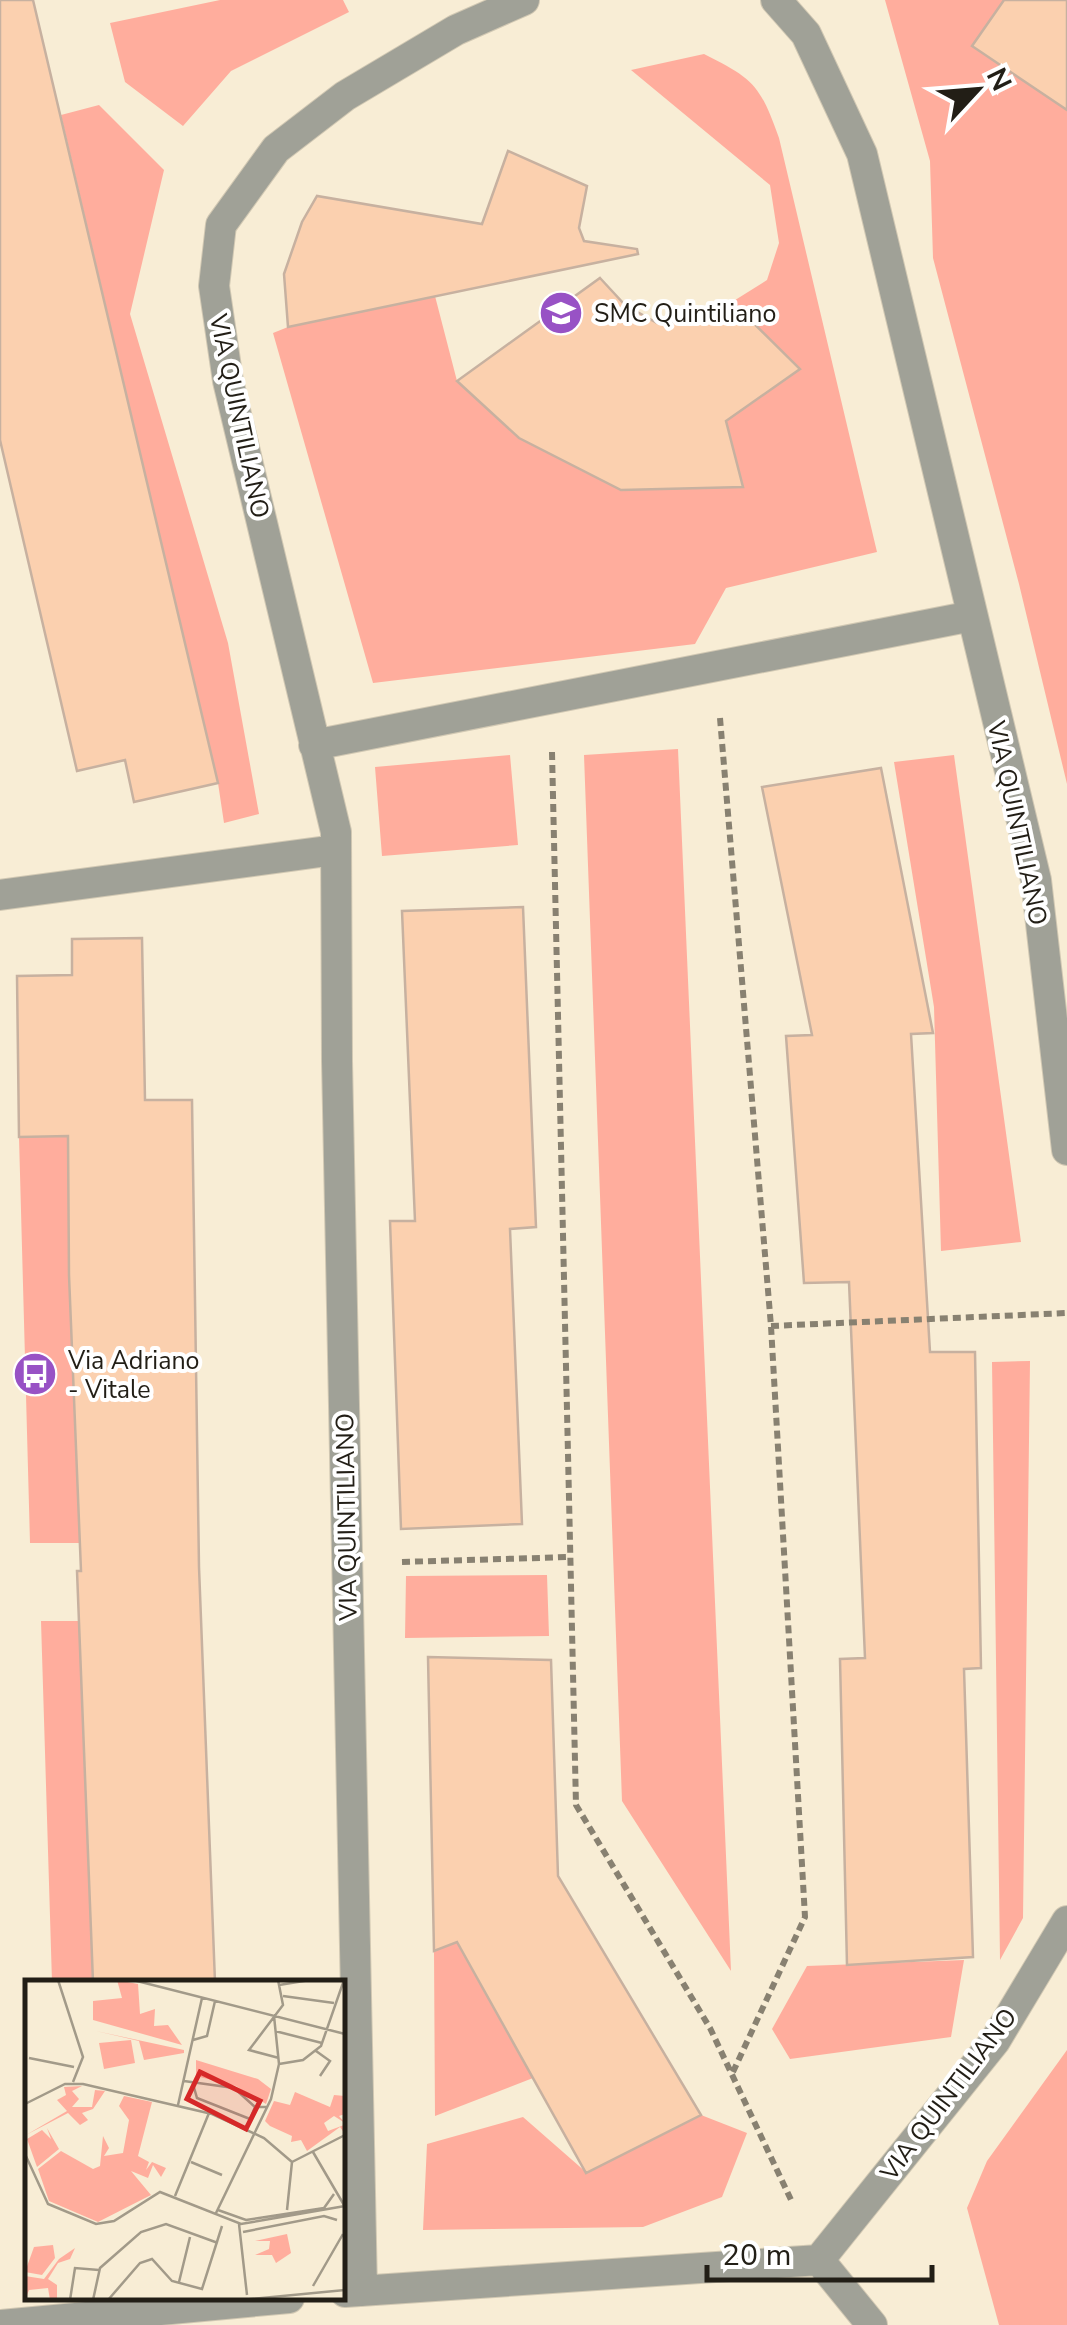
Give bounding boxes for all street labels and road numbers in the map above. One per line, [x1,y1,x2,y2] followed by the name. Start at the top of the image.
[201,310,277,521] street label: VIA QUINTILIANO
[979,717,1055,928] street label: VIA QUINTILIANO
[328,1413,366,1622] street label: VIA QUINTILIANO
[872,2001,1025,2189] street label: VIA QUINTILIANO

